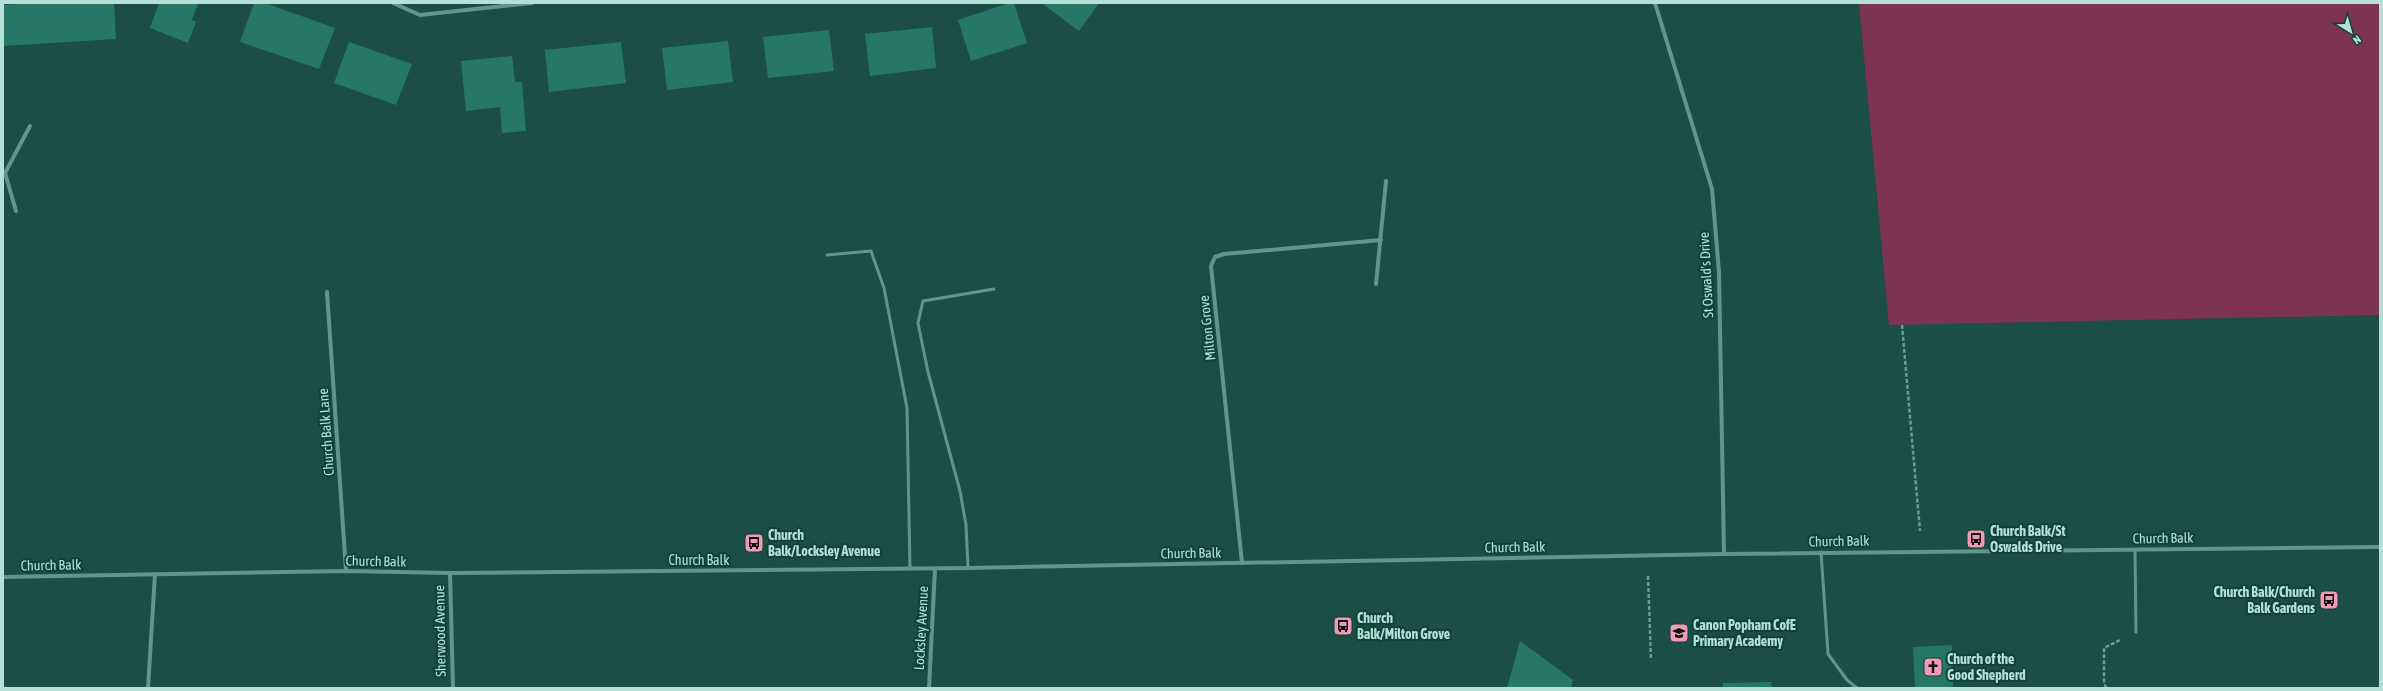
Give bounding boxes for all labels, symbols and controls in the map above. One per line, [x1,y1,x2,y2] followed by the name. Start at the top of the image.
[2331,12,2371,52] north arrow
[2351,33,2363,47] text: N
[1696,232,1716,318] street label: St Oswald's Drive
[1196,295,1218,361] street label: Milton Grove
[315,388,337,476] street label: Church Balk Lane
[1990,523,2066,555] place label: Church Balk/St Oswalds Drive
[768,527,880,559] place label: Church Balk/Locksley Avenue
[1965,528,1987,550] bus stop icon: Church Balk/St Oswalds Drive
[2132,529,2194,547] street label: Church Balk
[743,532,765,554] bus stop icon: Church Balk/Locksley Avenue
[1808,532,1870,550] street label: Church Balk
[1484,538,1546,556] street label: Church Balk
[1160,544,1222,562] street label: Church Balk
[345,552,407,570] street label: Church Balk
[669,552,729,568] street label: Church Balk
[20,556,82,574] street label: Church Balk
[2213,584,2315,616] place label: Church Balk/Church Balk Gardens
[431,585,449,677] street label: Sherwood Avenue
[911,585,931,671] street label: Locksley Avenue
[2318,589,2340,611] bus stop icon: Church Balk/Church Balk Gardens
[1357,610,1450,642] place label: Church Balk/Milton Grove
[1332,615,1354,637] bus stop icon: Church Balk/Milton Grove
[1693,617,1796,649] place label: Canon Popham CofE Primary Academy
[1668,622,1690,644] school or university icon: Canon Popham CofE Primary Academy
[1947,651,2026,683] place label: Church of the Good Shepherd
[1922,656,1944,678] church icon: Church of the Good Shepherd

